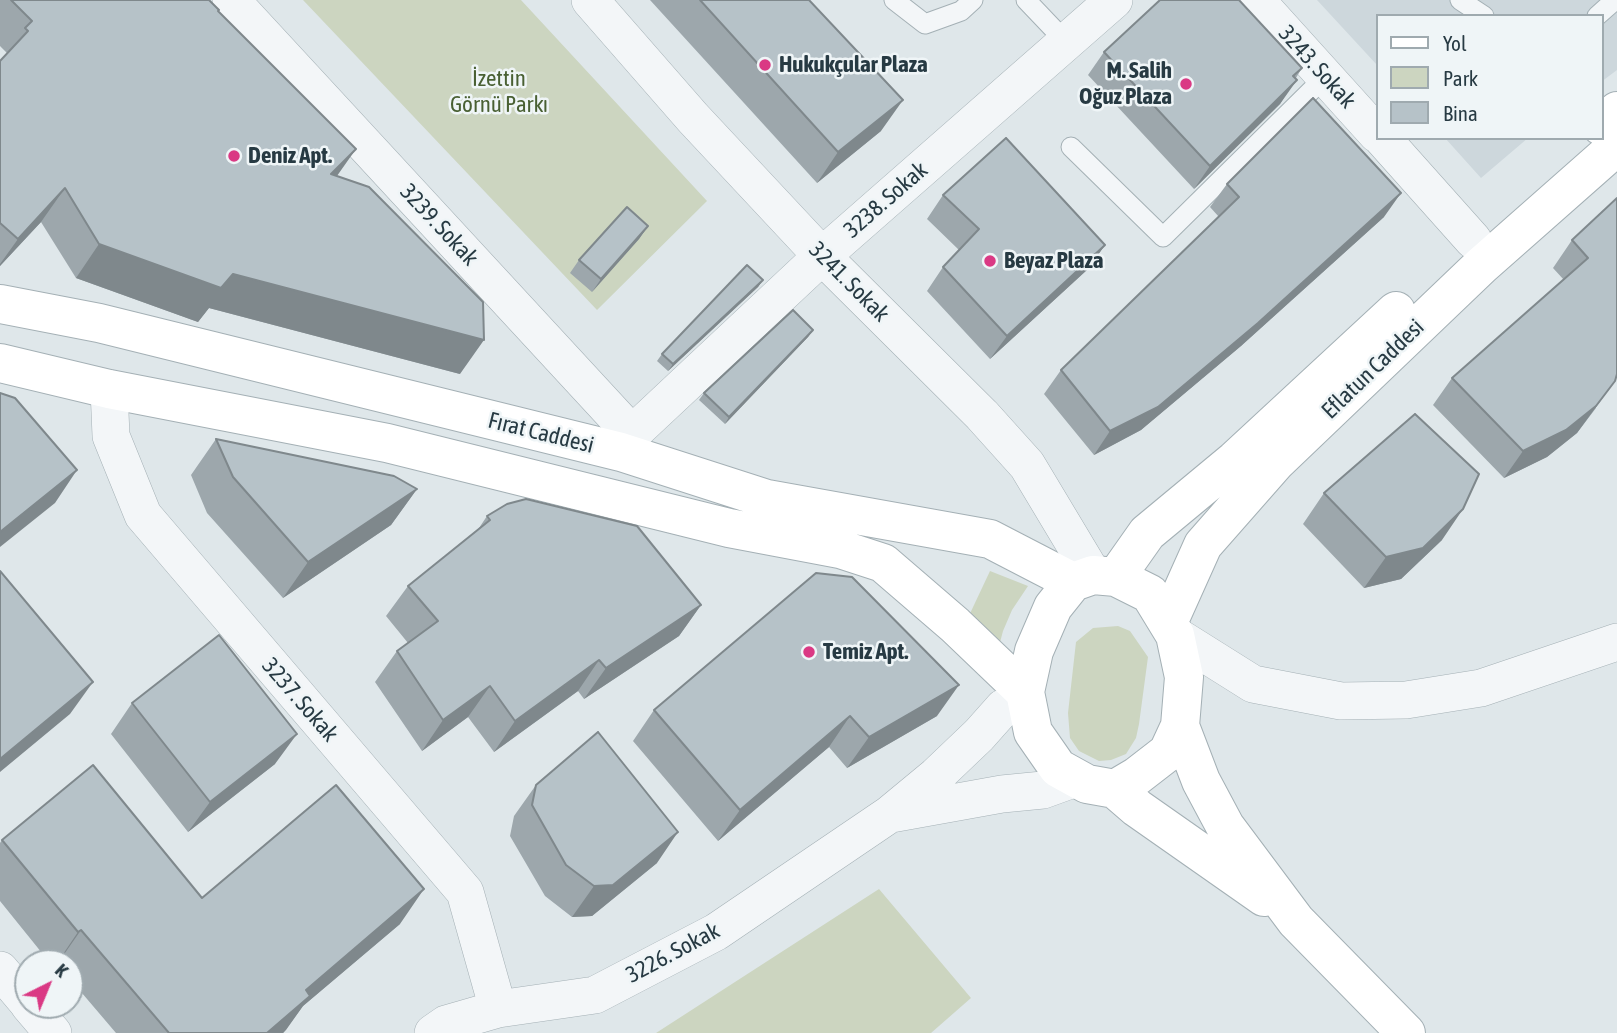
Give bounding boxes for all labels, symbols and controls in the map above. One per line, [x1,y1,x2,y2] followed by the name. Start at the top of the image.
[1376,14,1603,140] legend
[1273,20,1361,114] street label: 3243. Sokak
[1443,31,1467,55] text: Yol
[779,51,928,79] place label: Hukukçular Plaza
[757,57,773,73] marker: Hukukçular Plaza
[1079,57,1172,111] place label: M. Salih Oğuz Plaza
[450,65,548,119] park label: İzettin Görnü Parkı
[1443,66,1478,90] text: Park
[1178,76,1194,92] marker: M. Salih Oğuz Plaza
[1443,101,1478,125] text: Bina
[248,142,332,170] place label: Deniz Apt.
[226,148,242,164] marker: Deniz Apt.
[838,156,934,244] street label: 3238. Sokak
[394,178,484,272] street label: 3239. Sokak
[803,236,895,328] street label: 3241. Sokak
[1004,247,1104,275] place label: Beyaz Plaza
[982,253,998,269] marker: Beyaz Plaza
[1316,313,1430,425] street label: Eflatun Caddesi
[485,407,597,459] street label: Fırat Caddesi
[823,638,908,666] place label: Temiz Apt.
[801,644,817,660] marker: Temiz Apt.
[256,652,344,748] street label: 3237. Sokak
[622,917,724,989] street label: 3226. Sokak
[14,949,84,1019] north arrow
[51,959,73,981] text: K

